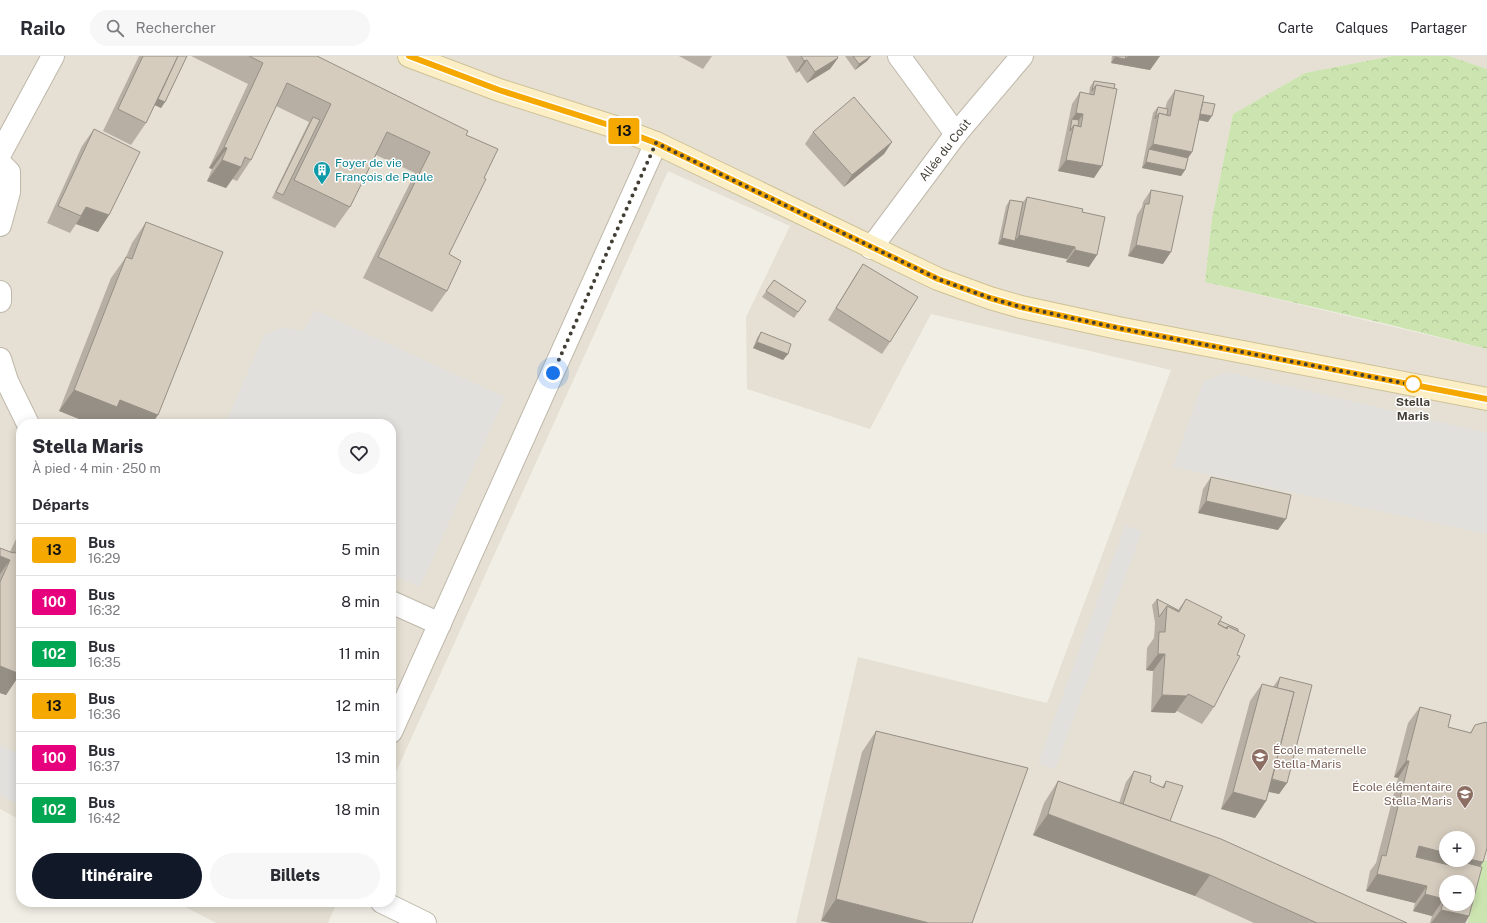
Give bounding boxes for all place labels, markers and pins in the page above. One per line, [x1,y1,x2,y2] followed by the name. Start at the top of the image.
[335,156,434,184] place label: Foyer de vie François de Paule
[312,160,332,185] building icon: Foyer de vie François de Paule
[1404,375,1422,393] marker: Stella Maris
[1396,395,1430,423] place label: Stella Maris
[1273,743,1367,771] place label: École maternelle Stella-Maris
[1250,747,1270,772] school or university icon: École maternelle Stella-Maris
[1352,780,1452,808] place label: École élémentaire Stella-Maris
[1455,784,1475,809] school or university icon: École élémentaire Stella-Maris

